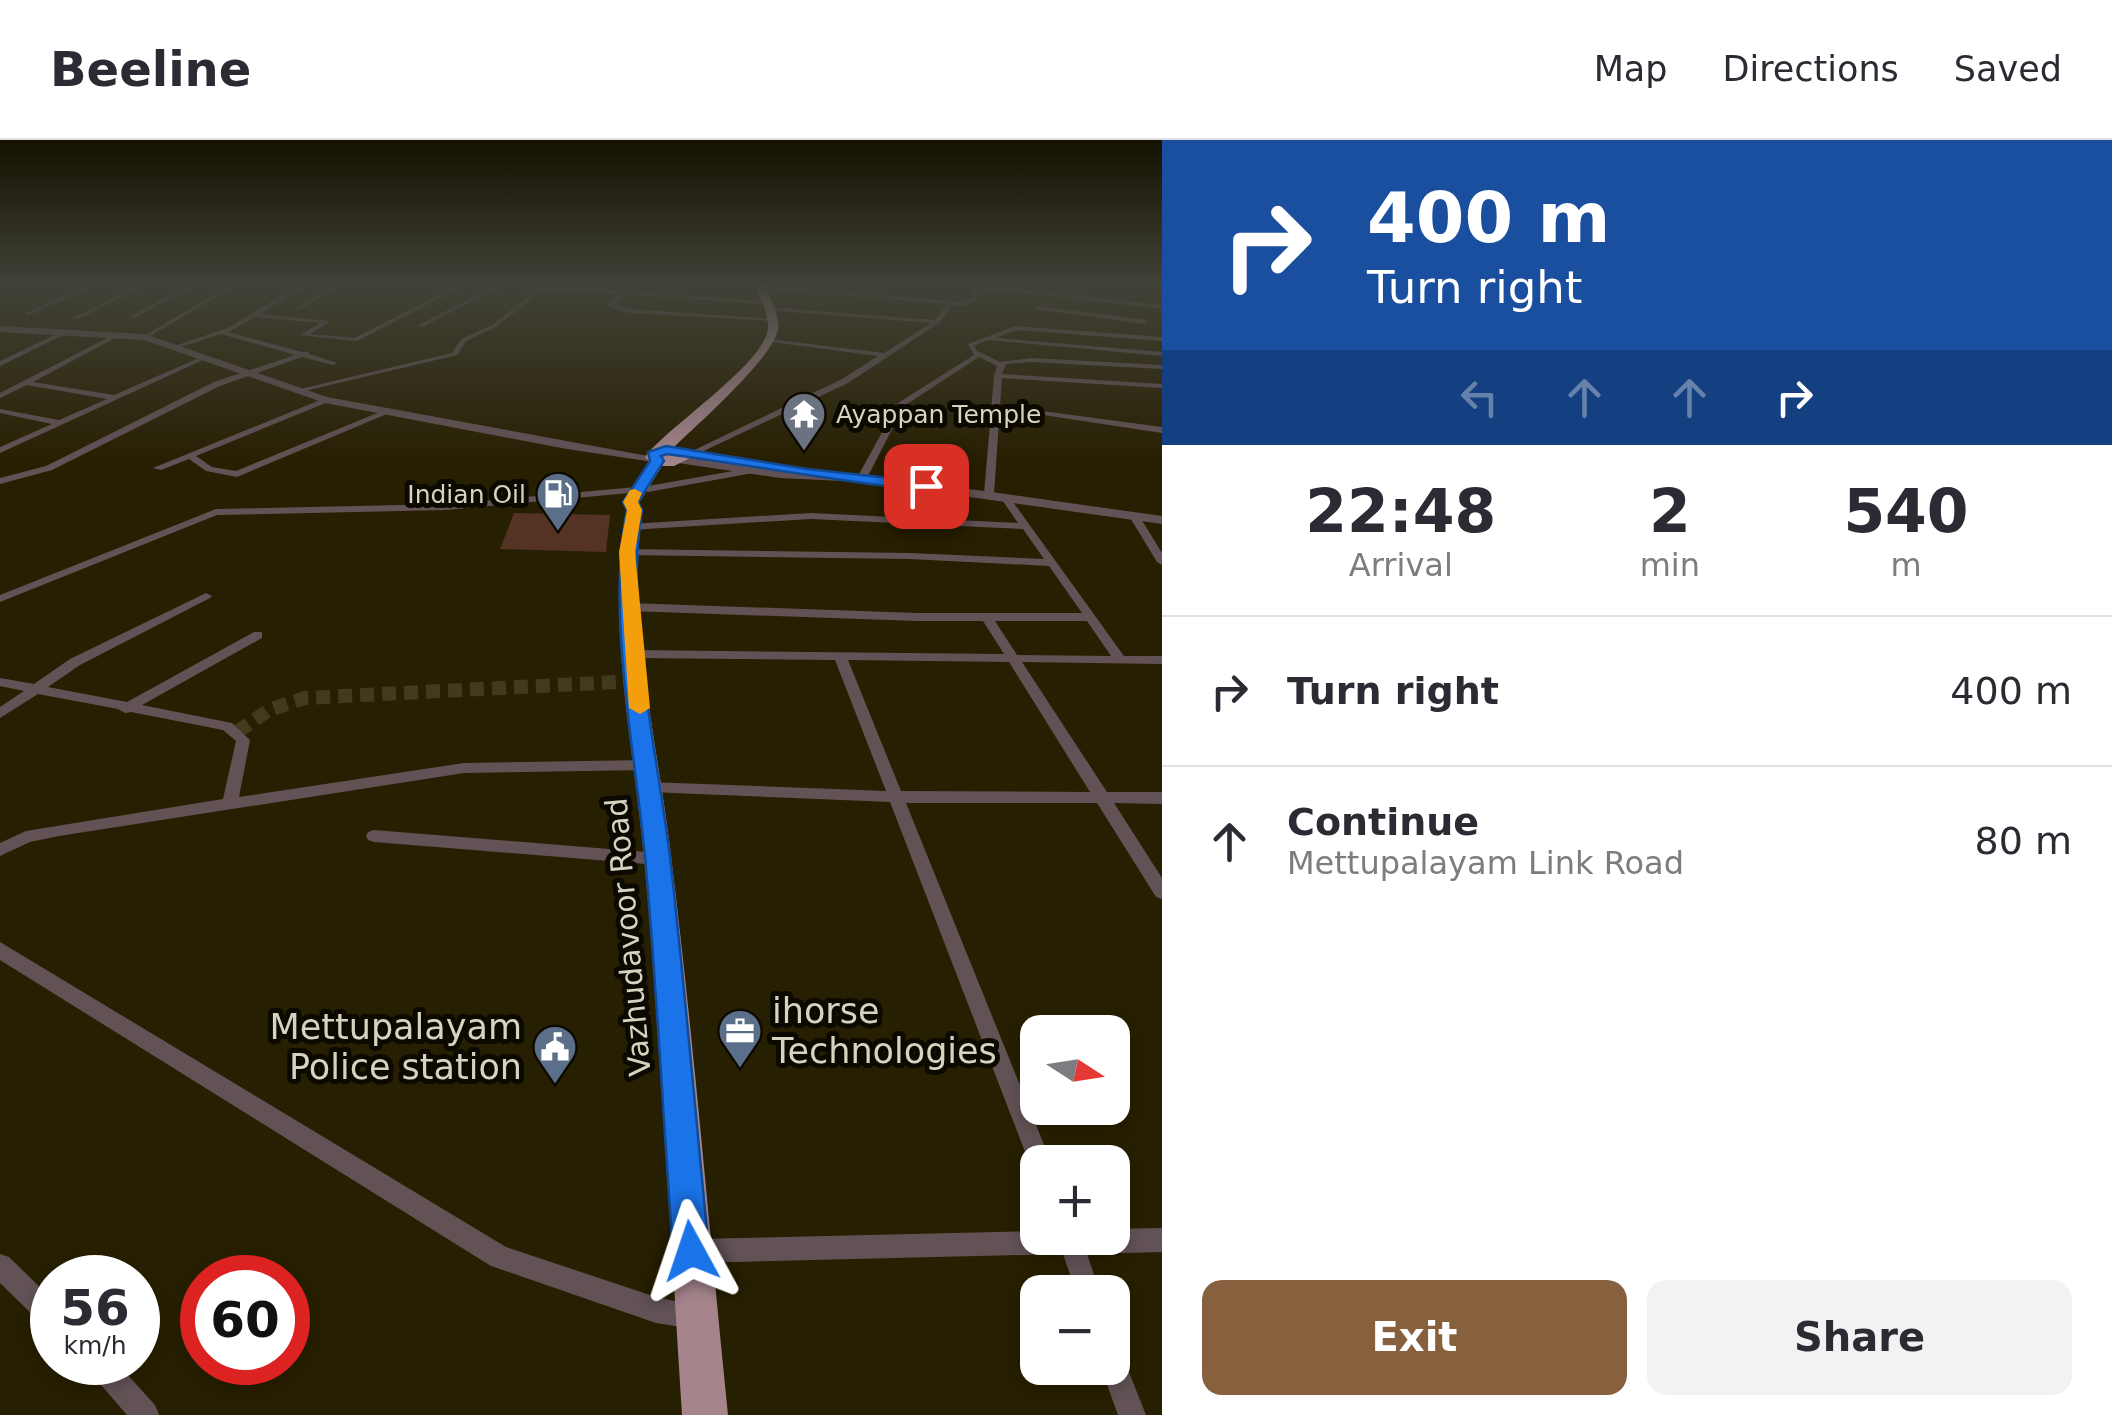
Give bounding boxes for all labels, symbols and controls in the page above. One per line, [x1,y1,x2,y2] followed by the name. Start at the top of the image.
[50,41,251,97] text: Beeline
[1594,49,1668,89] text: Map
[1723,49,1899,89] text: Directions
[1954,49,2062,89] text: Saved
[1367,177,1610,259] text: 400 m
[1202,180,1332,310] icon: right
[1367,261,1582,314] text: Turn right
[1452,370,1507,425] icon: left
[1557,370,1612,425] icon: ahead
[1662,370,1717,425] icon: ahead
[1767,370,1822,425] icon: right
[781,391,827,452] temple icon: Ayappan Temple
[836,400,1041,429] place label: Ayappan Temple
[884,444,969,529] pin
[899,459,954,514] icon: arrive
[535,471,581,532] fuel station icon: Indian Oil
[1305,476,1496,546] text: 22:48
[1649,476,1691,546] text: 2
[1843,476,1969,546] text: 540
[407,480,526,509] place label: Indian Oil
[1349,546,1453,584] text: Arrival
[1640,546,1700,584] text: min
[1890,546,1922,584] text: m
[1202,664,1257,719] icon: right
[1287,669,1499,713] text: Turn right
[1950,669,2072,713] text: 400 m
[598,796,658,1078] street label: Vazhudavoor Road
[1287,800,1479,844] text: Continue
[1202,814,1257,869] icon: ahead
[1975,819,2072,863] text: 80 m
[1287,844,1684,882] text: Mettupalayam Link Road
[771,991,997,1071] place label: ihorse Technologies
[270,1007,522,1087] place label: Mettupalayam Police station
[717,1008,763,1069] office icon: ihorse Technologies
[1020,1015,1130,1125] north arrow
[1020,1015,1130,1385] map controls
[532,1024,578,1085] public building icon: Mettupalayam Police station
[1020,1145,1130,1255] button: +
[639,1199,743,1303] position arrow
[180,1255,310,1385] speed limit sign: 60
[1020,1275,1130,1385] button: −
[60,1279,130,1337] text: 56
[1202,1280,1627,1395] button: Exit
[1647,1280,2072,1395] button: Share
[63,1331,127,1360] text: km/h

